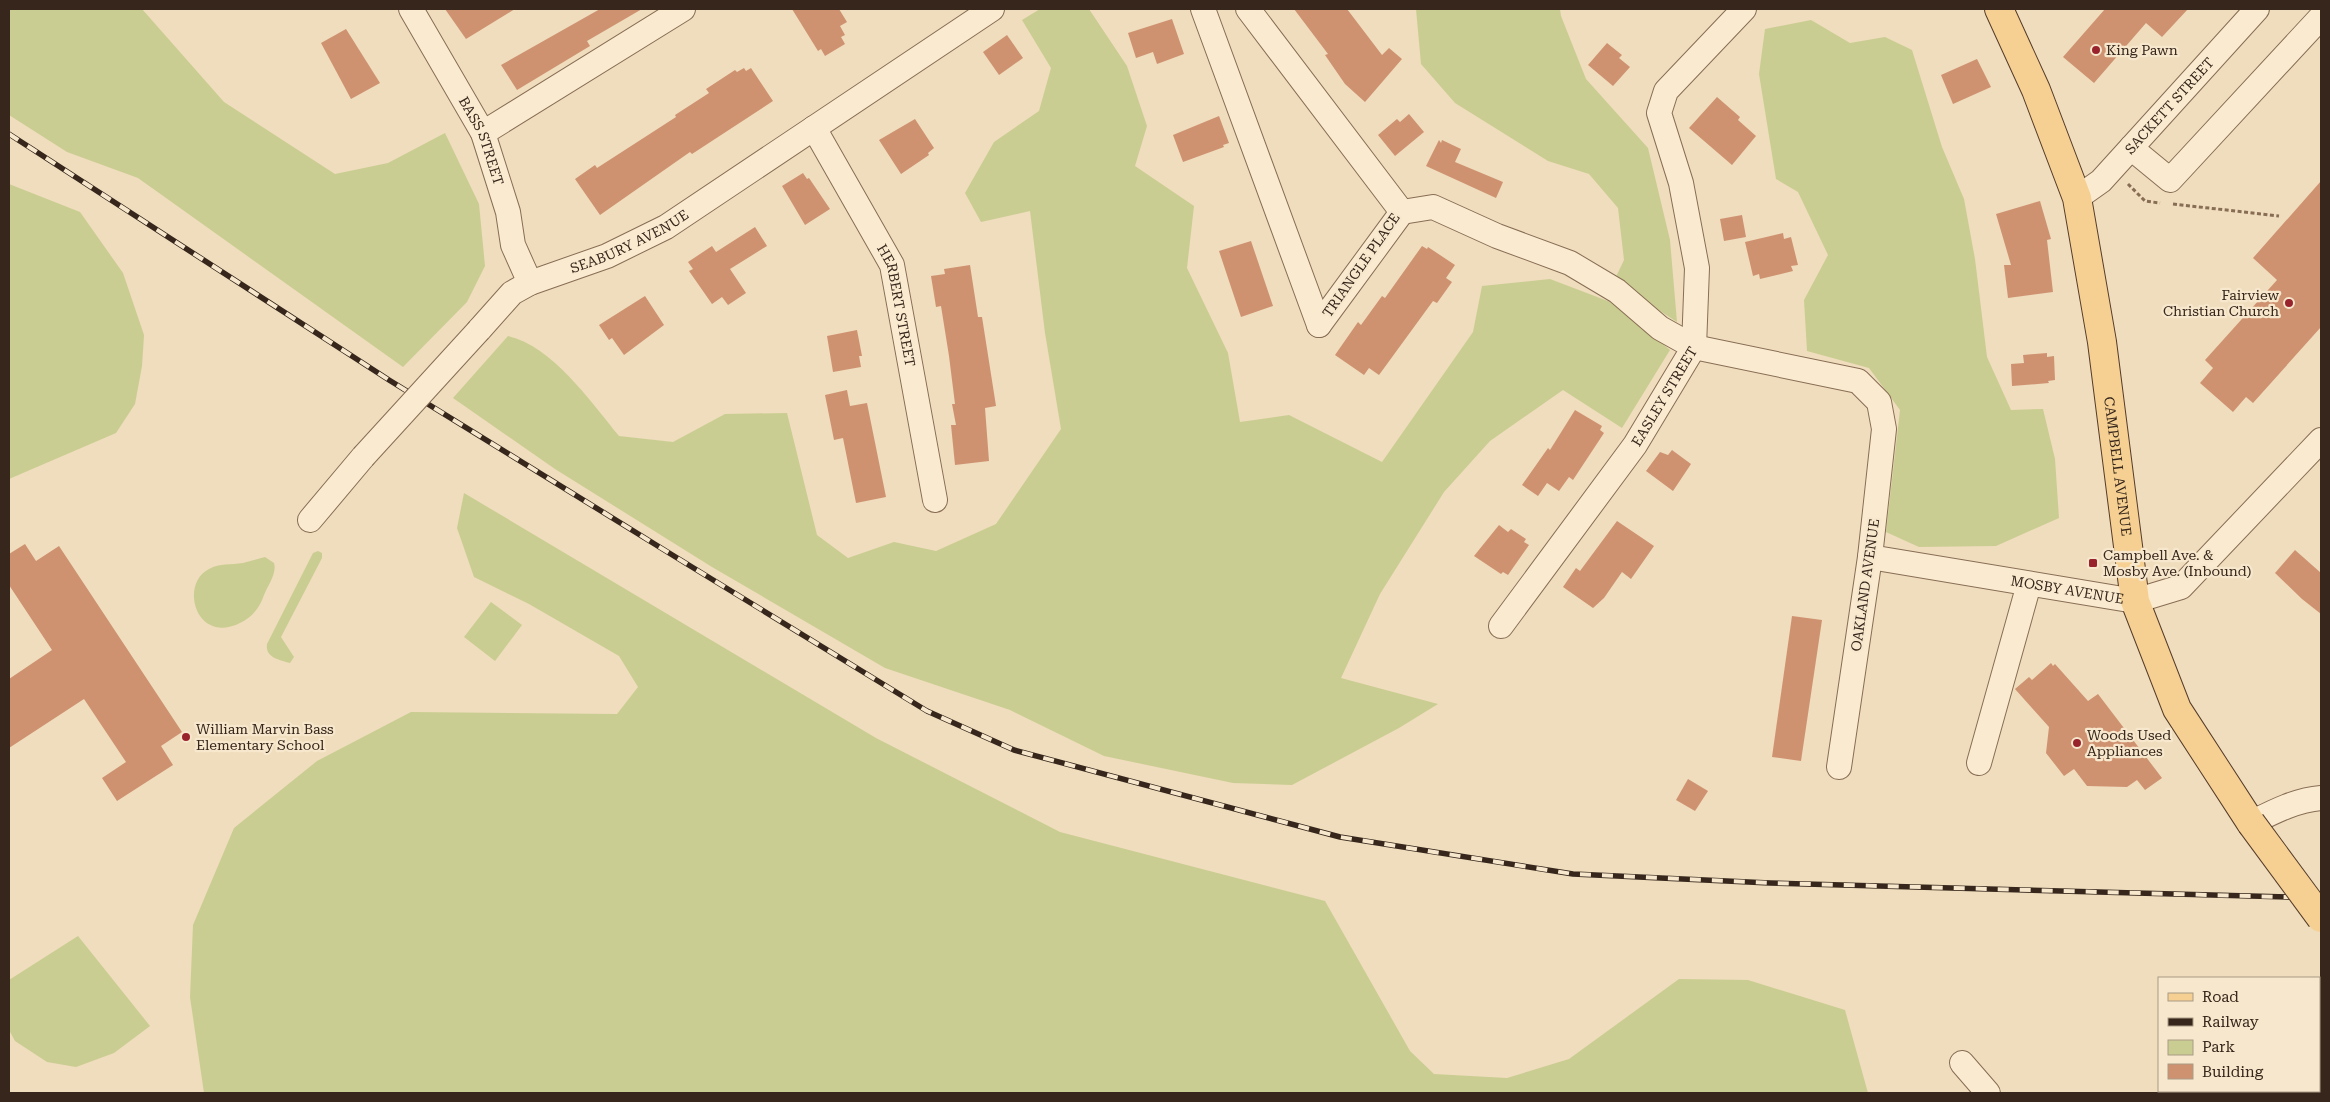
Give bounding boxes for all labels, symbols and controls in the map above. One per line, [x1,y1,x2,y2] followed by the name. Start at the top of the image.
[2106,42,2178,58] place label: King Pawn
[2090,44,2102,56] marker: King Pawn
[2122,54,2217,157] street label: SACKETT STREET
[456,94,507,187] street label: BASS STREET
[568,206,691,276] street label: SEABURY AVENUE
[1319,210,1403,320] street label: TRIANGLE PLACE
[874,241,918,368] street label: HERBERT STREET
[2163,287,2279,319] place label: Fairview Christian Church
[2283,297,2295,309] marker: Fairview Christian Church
[1628,344,1700,449] street label: EASLEY STREET
[2101,396,2135,537] street label: CAMPBELL AVENUE
[1848,517,1882,653] street label: OAKLAND AVENUE
[2103,547,2251,579] place label: Campbell Ave. & Mosby Ave. (Inbound)
[2087,557,2099,569] marker: Campbell Ave. & Mosby Ave. (Inbound)
[2009,572,2125,607] street label: MOSBY AVENUE
[196,721,334,753] place label: William Marvin Bass Elementary School
[2087,727,2171,759] place label: Woods Used Appliances
[180,731,192,743] marker: William Marvin Bass Elementary School
[2071,737,2083,749] marker: Woods Used Appliances
[2158,977,2320,1092] legend
[2202,988,2239,1006] text: Road
[2202,1013,2259,1031] text: Railway
[2202,1038,2236,1056] text: Park
[2202,1063,2264,1081] text: Building

